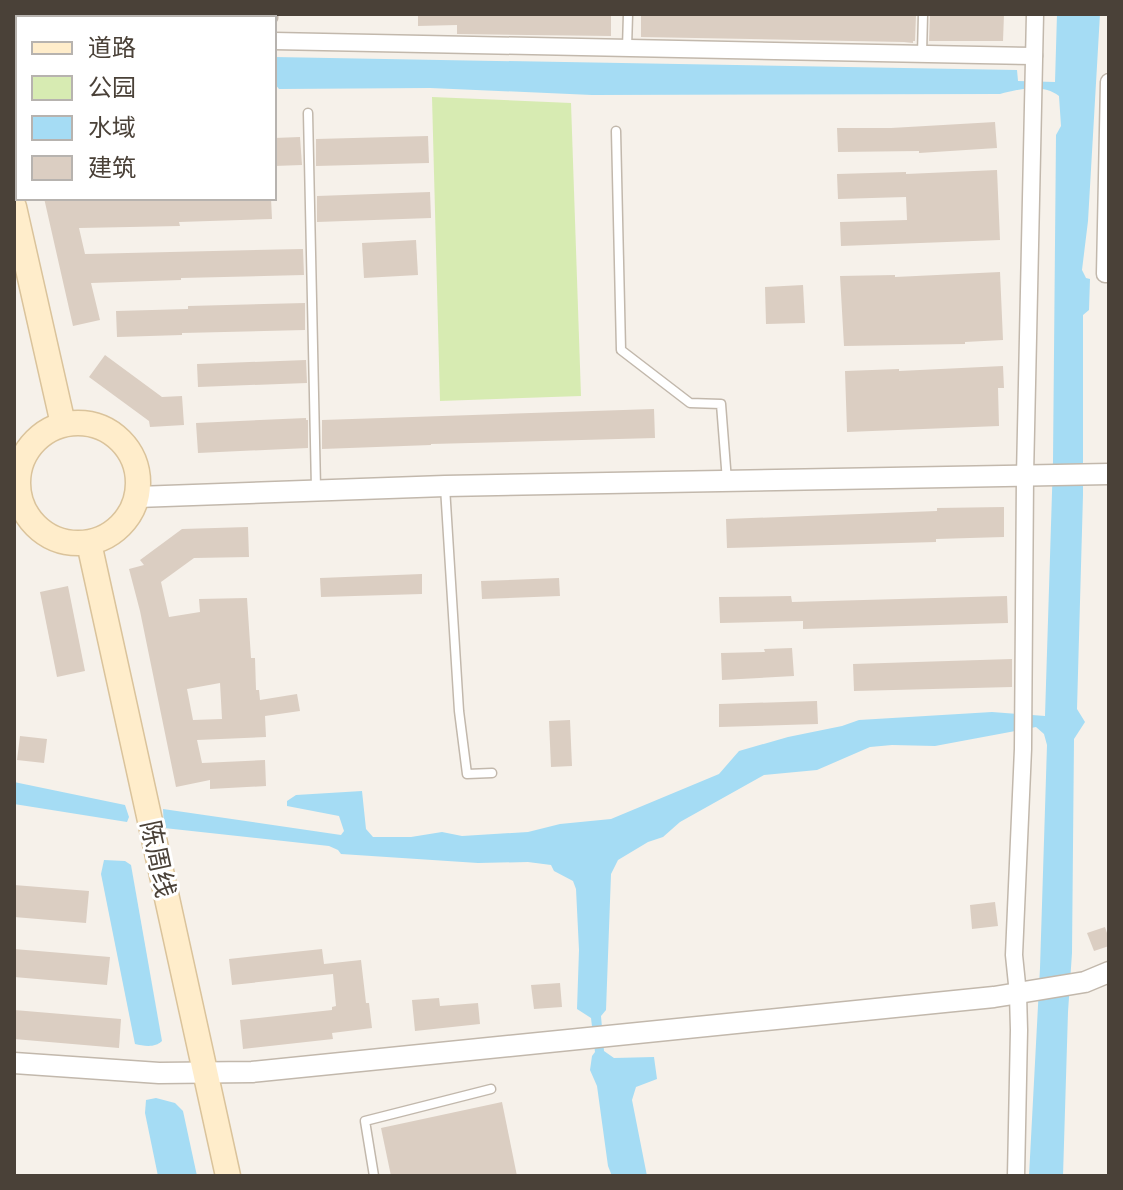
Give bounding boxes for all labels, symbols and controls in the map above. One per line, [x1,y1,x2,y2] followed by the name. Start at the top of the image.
[16,16,276,200] legend
[88,32,136,61] text: 道路
[88,72,136,101] text: 公园
[88,112,136,141] text: 水域
[88,152,136,181] text: 建筑
[136,817,183,900] street label: 陈周线

